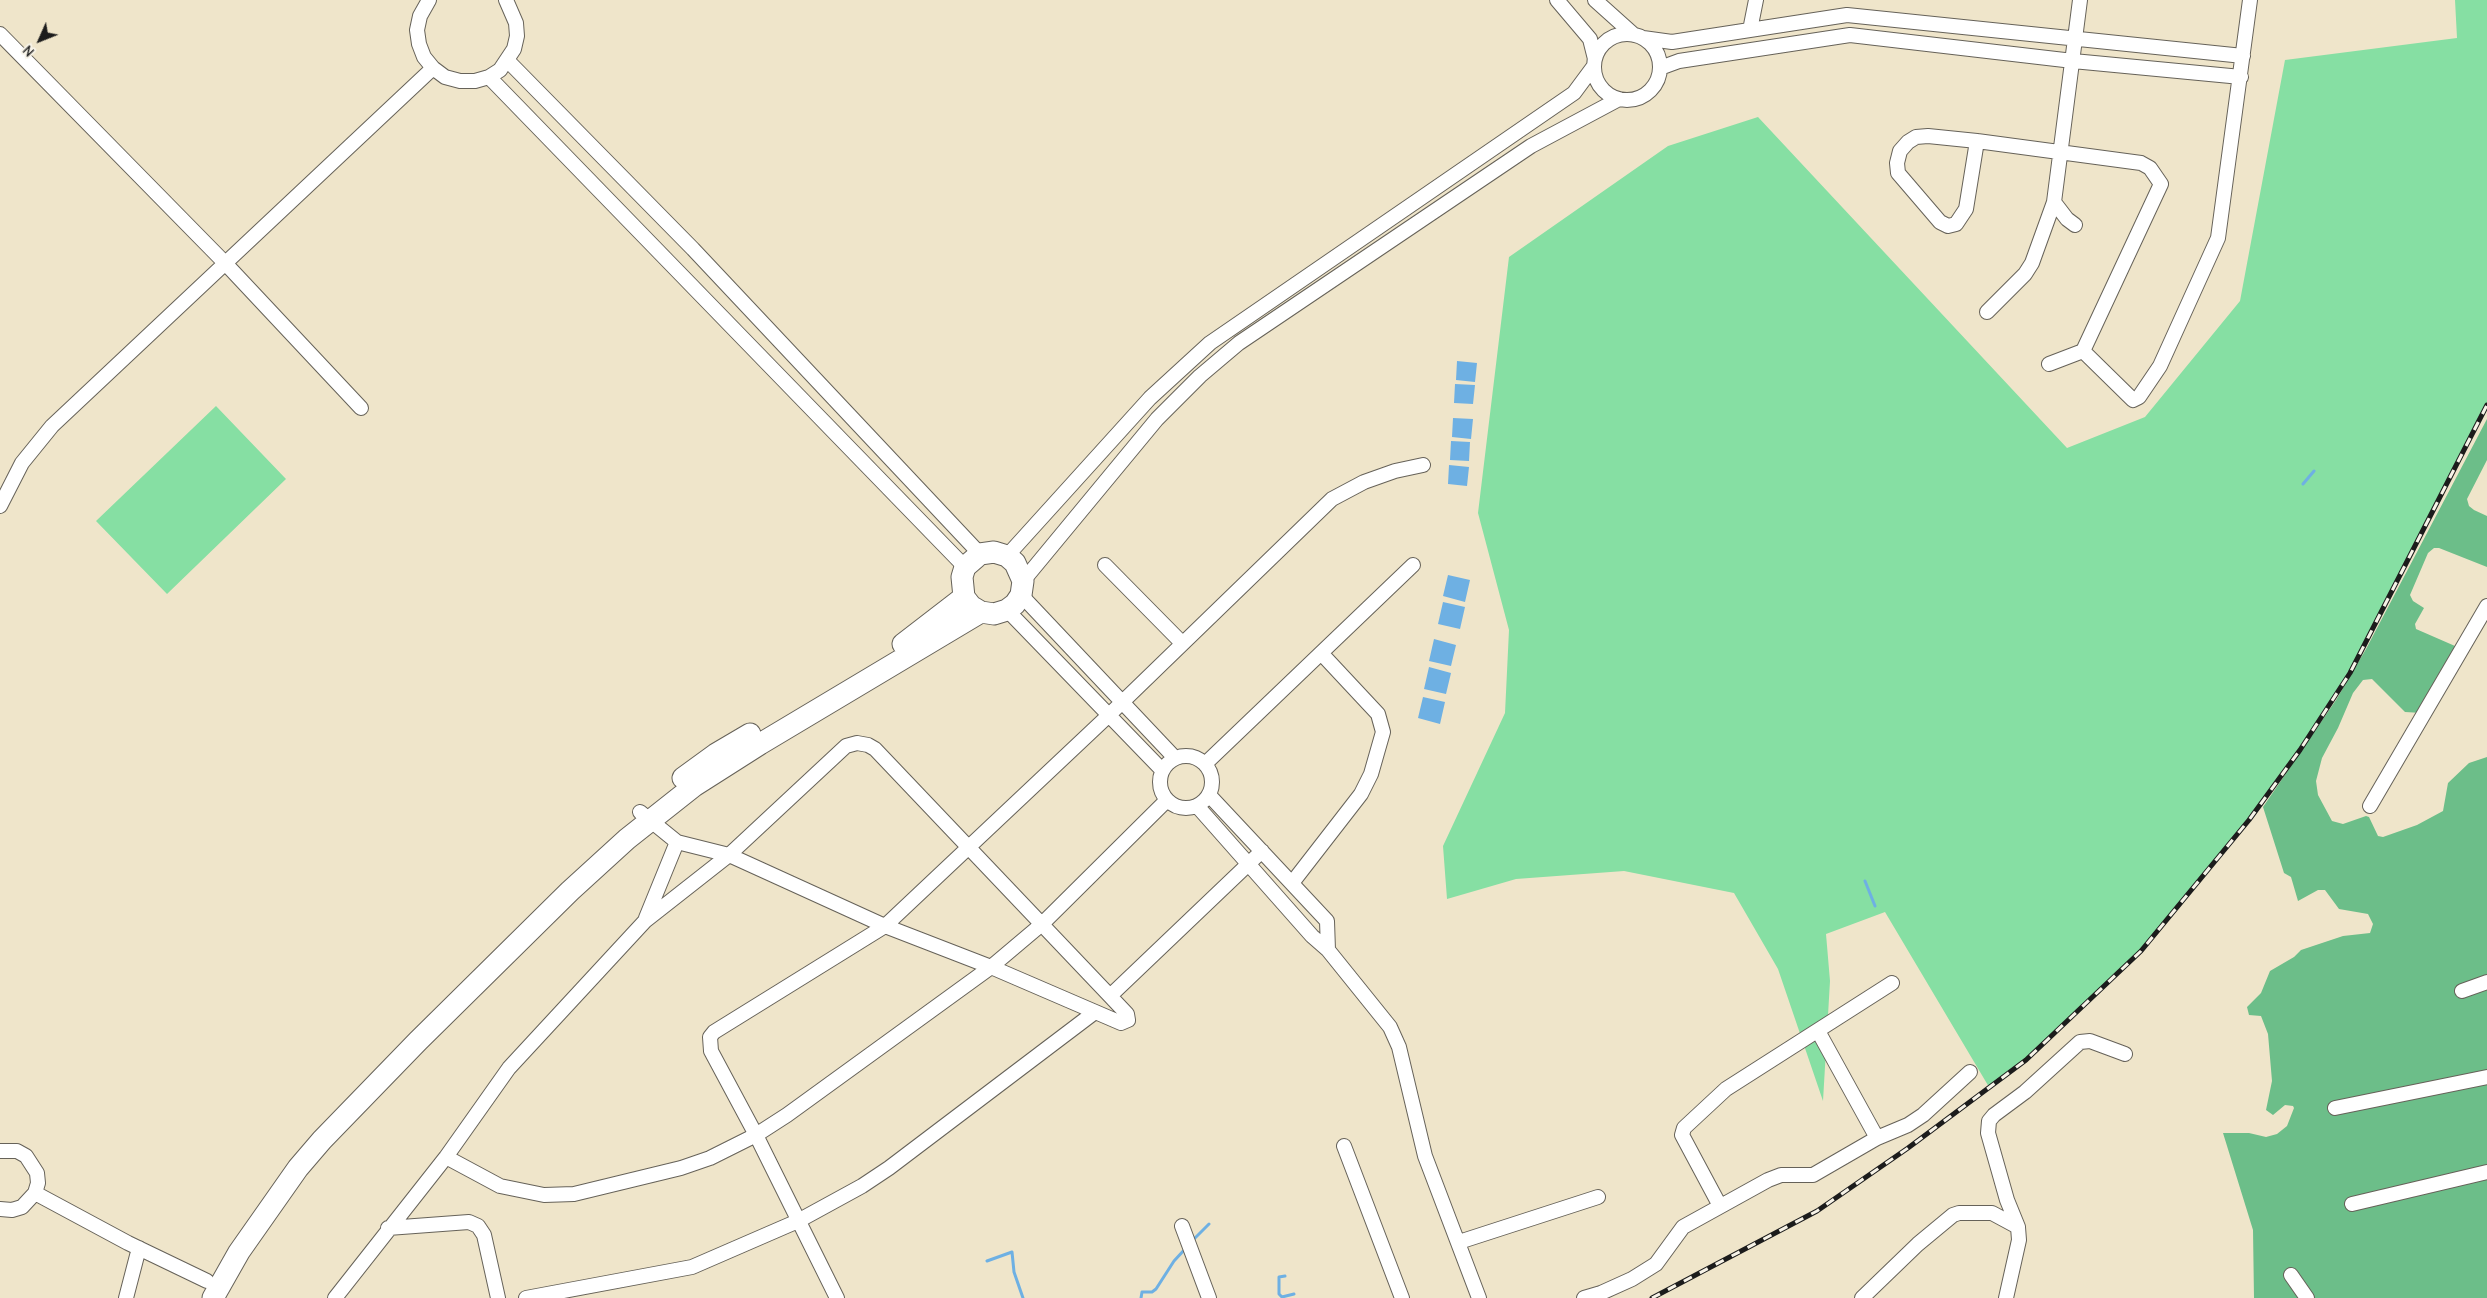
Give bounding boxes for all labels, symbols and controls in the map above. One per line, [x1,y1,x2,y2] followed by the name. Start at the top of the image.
[15,15,65,65] north arrow
[20,42,38,60] text: N

